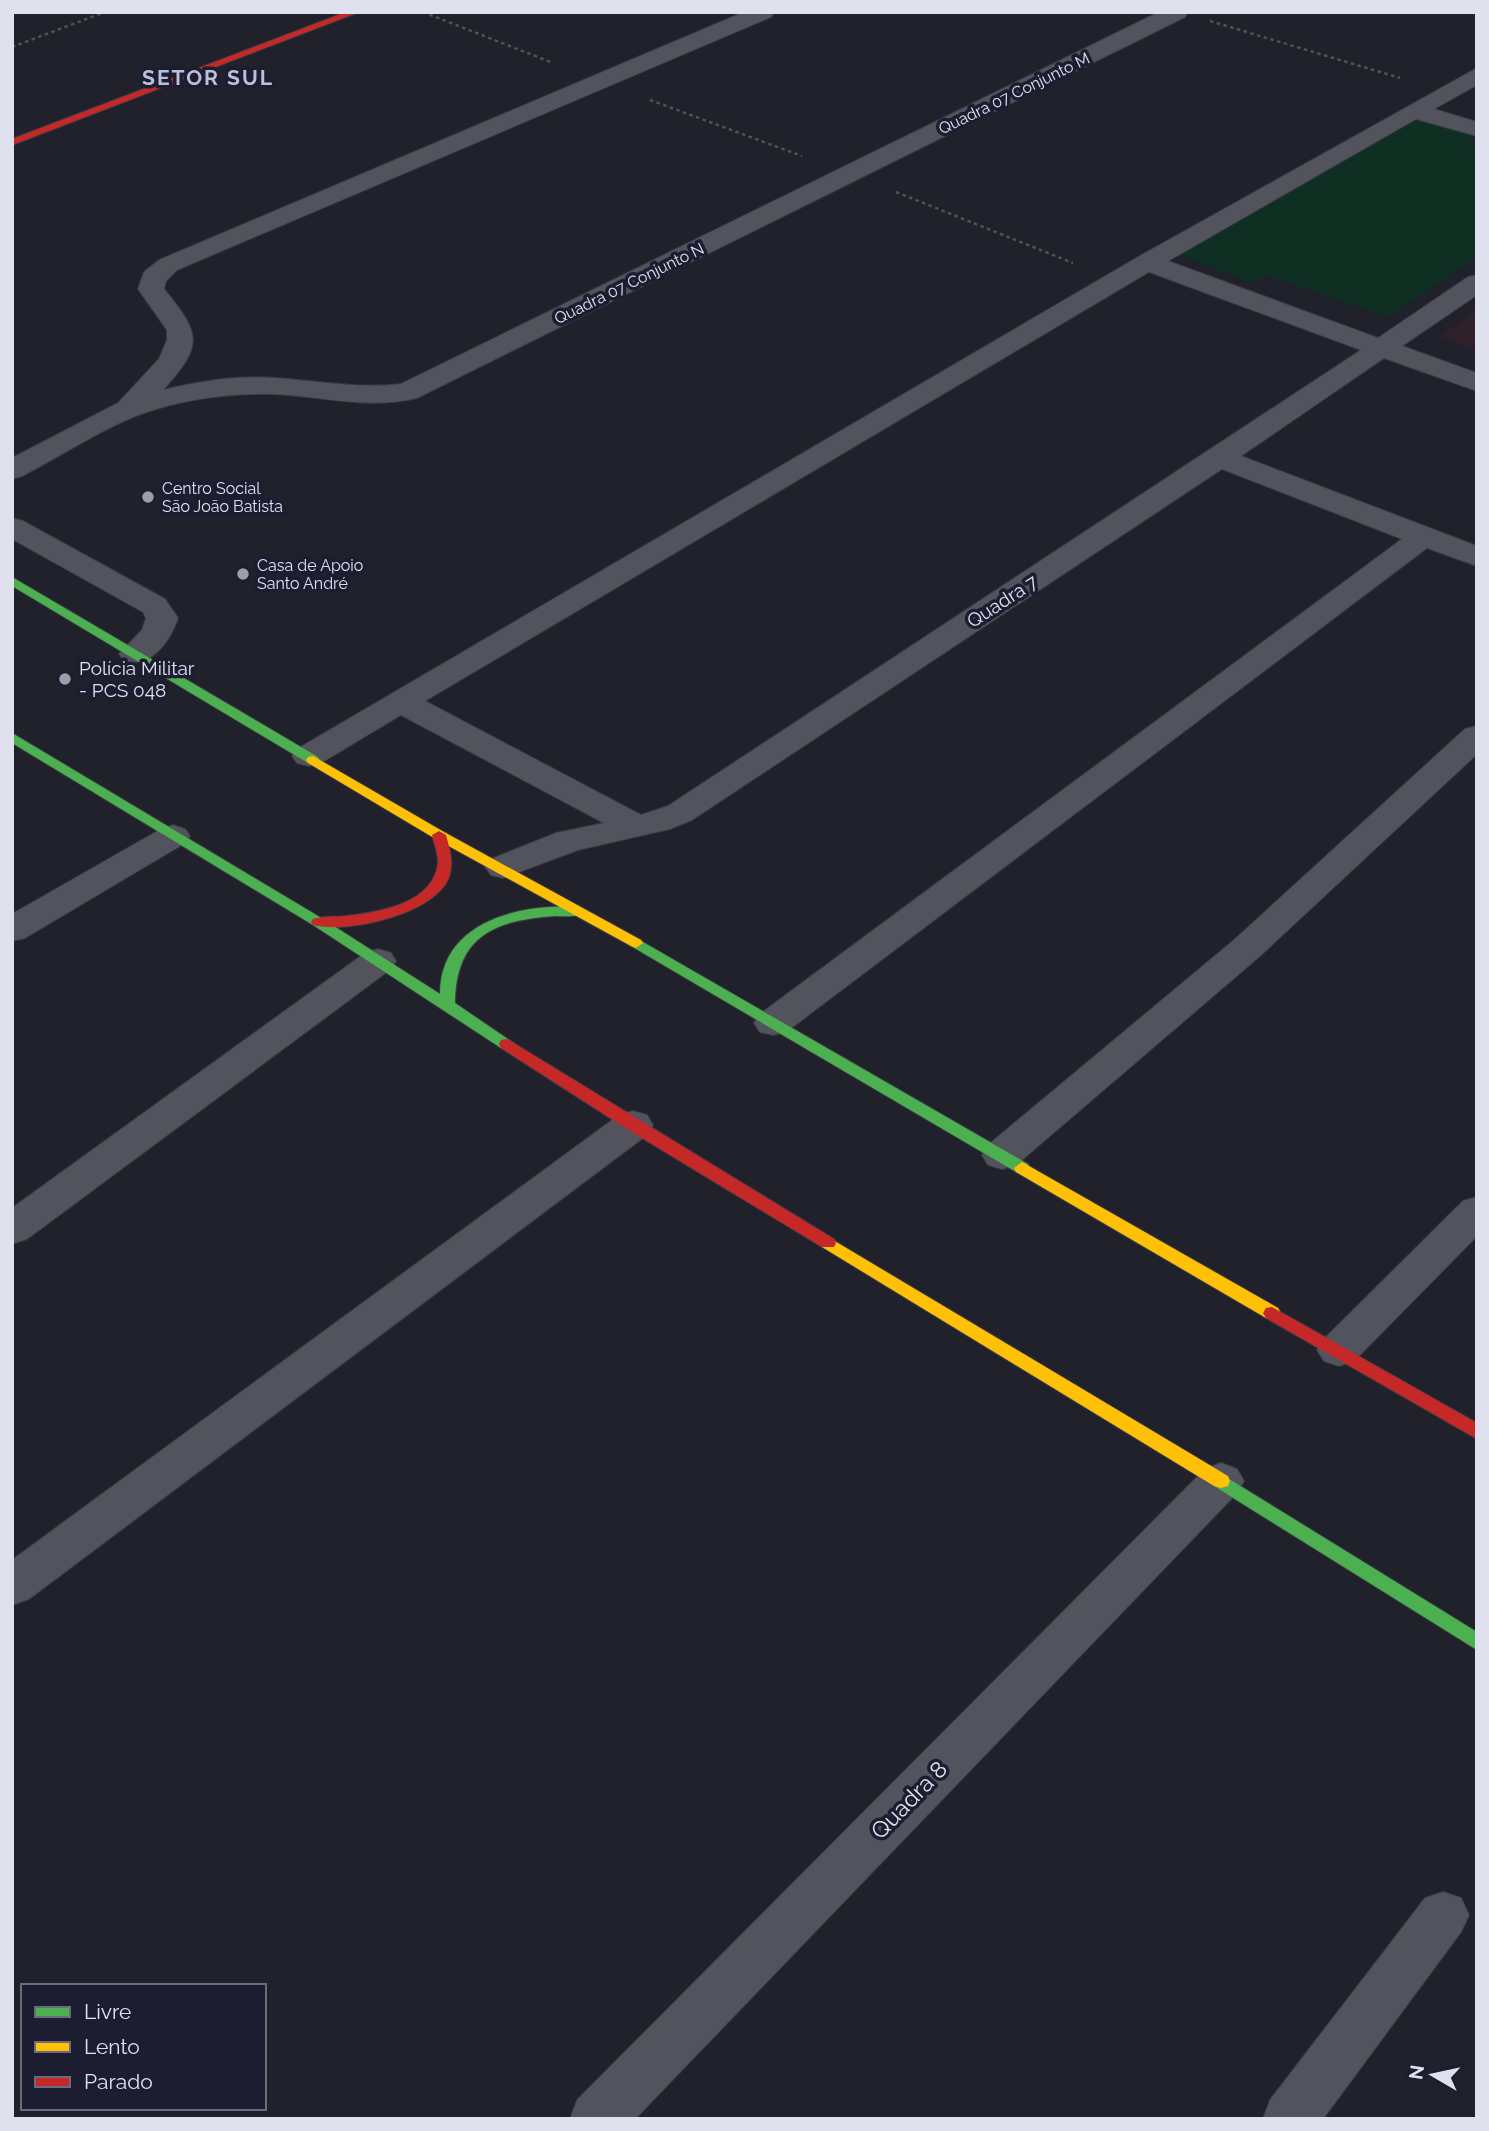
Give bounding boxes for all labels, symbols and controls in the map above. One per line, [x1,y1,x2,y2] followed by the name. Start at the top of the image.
[936,49,1093,138] street label: Quadra 07 Conjunto M
[142,65,274,90] district label: SETOR SUL
[551,239,707,328] street label: Quadra 07 Conjunto N
[162,479,283,516] place label: Centro Social São João Batista
[140,489,156,505] marker: Centro Social São João Batista
[257,556,363,593] place label: Casa de Apoio Santo André
[235,566,251,582] marker: Casa de Apoio Santo André
[963,570,1041,632] street label: Quadra 7
[79,657,195,701] place label: Polícia Militar - PCS 048
[57,671,73,687] marker: Polícia Militar - PCS 048
[865,1755,952,1844] street label: Quadra 8
[21,1984,266,2110] legend
[84,1999,131,2024] text: Livre
[84,2034,140,2059] text: Lento
[1398,2040,1468,2110] north arrow
[1404,2063,1428,2081] text: N
[84,2069,153,2094] text: Parado

